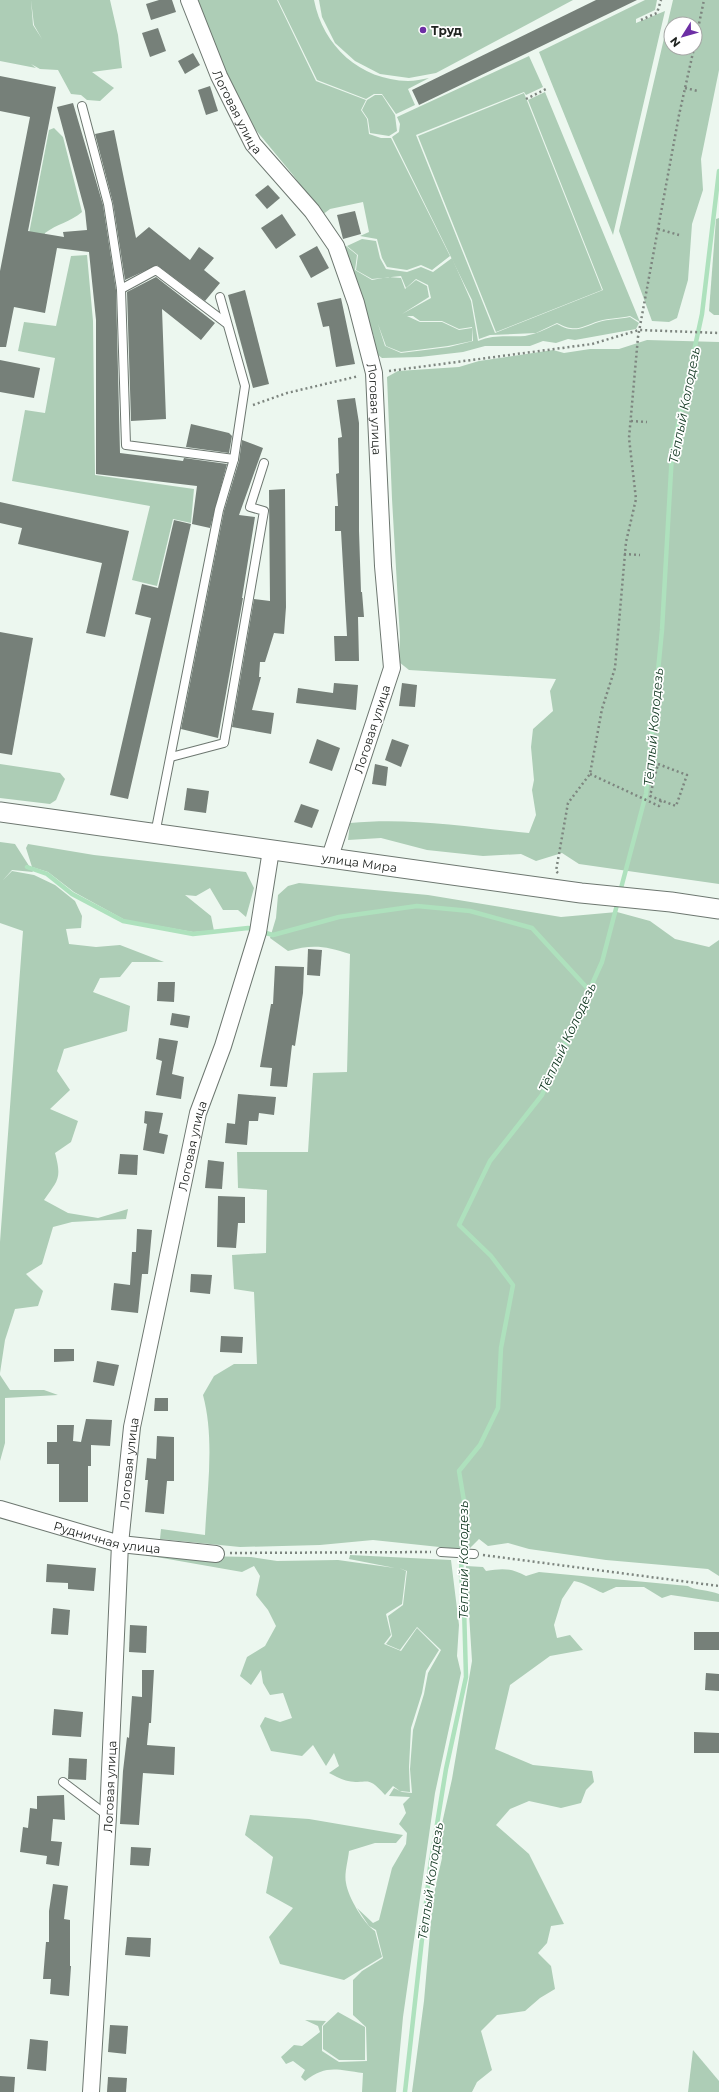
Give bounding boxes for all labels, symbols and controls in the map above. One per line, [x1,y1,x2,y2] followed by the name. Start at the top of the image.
[663,16,703,56] north arrow
[431,23,463,38] place label: Труд
[418,25,428,35] marker: Труд
[667,34,683,50] text: N
[210,68,266,157] street label: Логовая улица
[665,345,703,465] water label: Тёплый Колодезь
[364,361,385,455] street label: Логовая улица
[640,667,666,787] water label: Тёплый Колодезь
[351,683,393,775] street label: Логовая улица
[320,849,398,875] street label: улица Мира
[535,980,599,1094] water label: Тёплый Колодезь
[174,1098,210,1192] street label: Логовая улица
[116,1416,141,1510] street label: Логовая улица
[455,1501,471,1619] water label: Тёплый Колодезь
[52,1518,161,1556] street label: Рудничная улица
[99,1740,119,1833] street label: Логовая улица
[414,1821,446,1941] water label: Тёплый Колодезь

